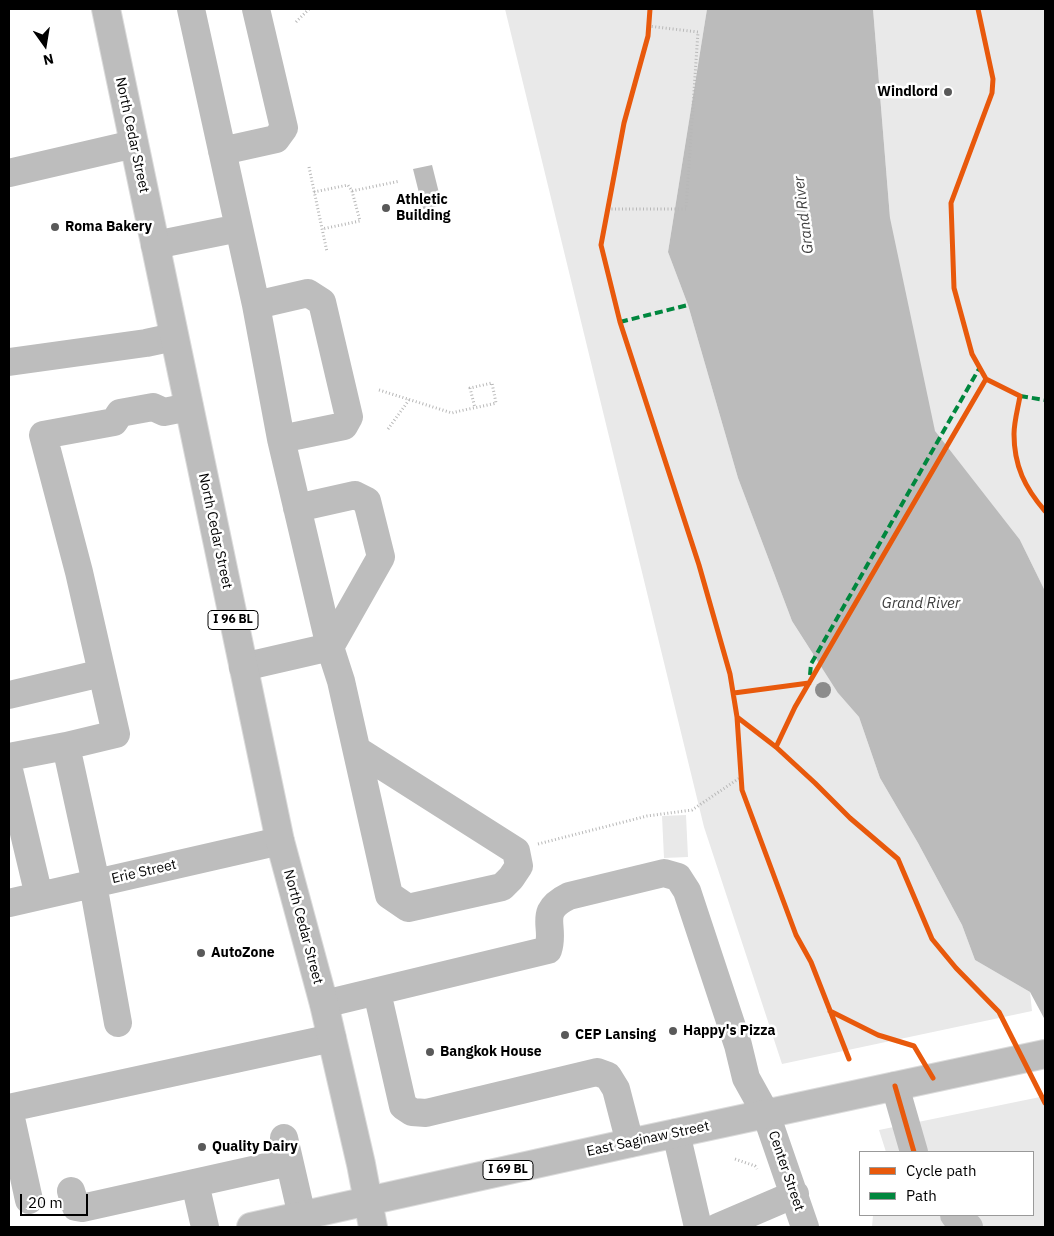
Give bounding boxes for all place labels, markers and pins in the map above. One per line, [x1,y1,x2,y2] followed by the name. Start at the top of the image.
[877,84,938,100] place label: Windlord
[942,86,954,98] marker: Windlord
[396,192,451,224] place label: Athletic Building
[380,202,392,214] marker: Athletic Building
[65,219,152,235] place label: Roma Bakery
[49,221,61,233] marker: Roma Bakery
[211,945,275,961] place label: AutoZone
[195,947,207,959] marker: AutoZone
[683,1023,776,1039] place label: Happy's Pizza
[667,1025,679,1037] marker: Happy's Pizza
[575,1027,656,1043] place label: CEP Lansing
[559,1029,571,1041] marker: CEP Lansing
[440,1044,542,1060] place label: Bangkok House
[424,1046,436,1058] marker: Bangkok House
[212,1139,298,1155] place label: Quality Dairy
[196,1141,208,1153] marker: Quality Dairy

